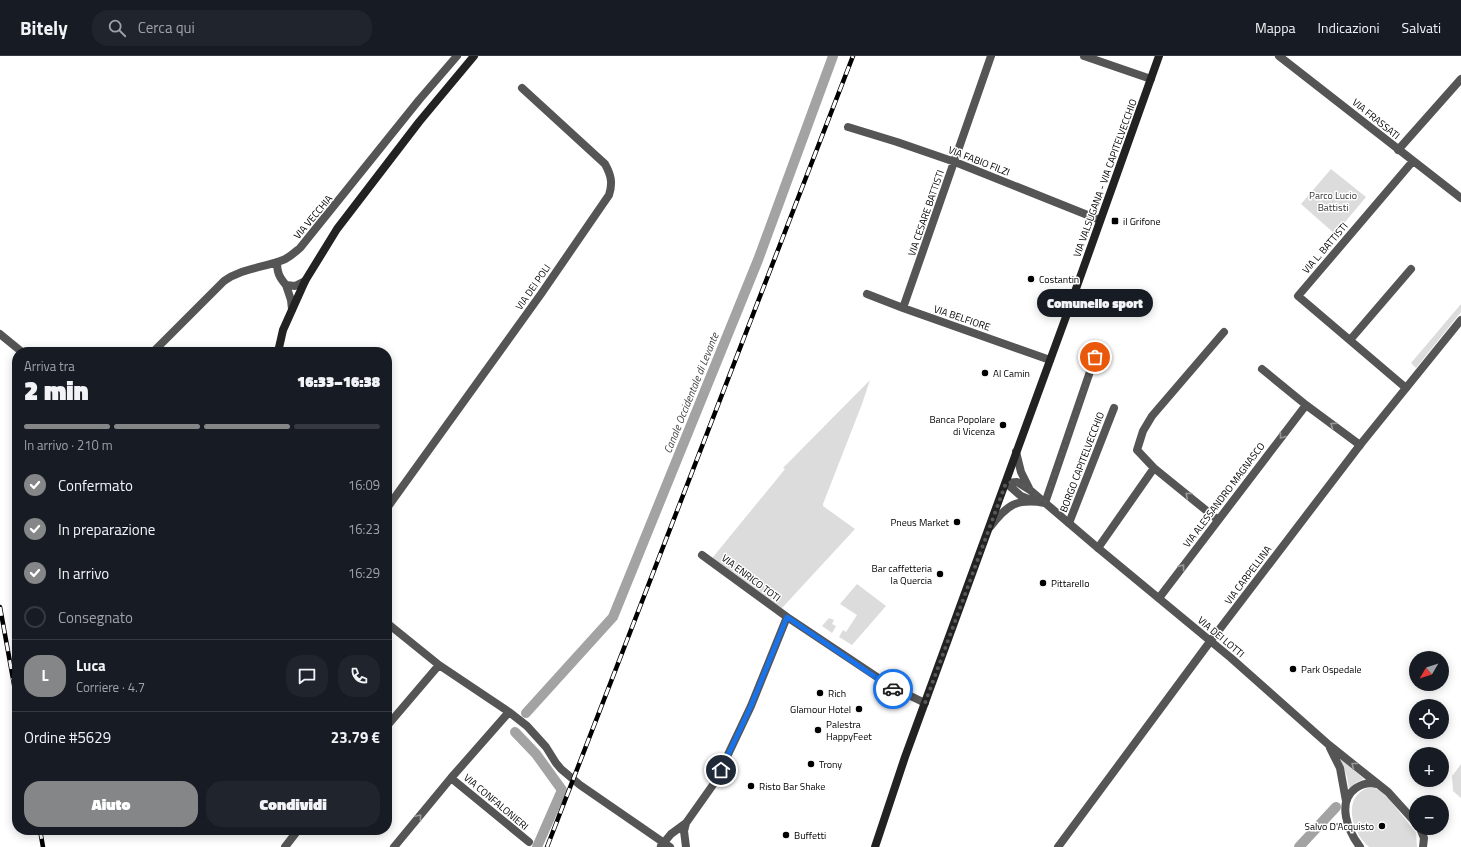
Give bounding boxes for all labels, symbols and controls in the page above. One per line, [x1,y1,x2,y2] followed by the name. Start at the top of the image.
[92,10,372,46] search box
[20,13,68,42] text: Bitely
[138,16,195,39] text: Cerca qui
[106,17,128,39] icon: search
[1255,17,1296,38] text: Mappa
[1318,17,1380,38] text: Indicazioni
[1402,17,1441,38] text: Salvati
[1349,95,1403,143] street label: VIA FRASSATI
[1069,96,1141,259] street label: VIA VALSUGANA - VIA CAPITELVECCHIO
[946,142,1012,180] street label: VIA FABIO FILZI
[904,168,948,258] street label: VIA CESARE BATTISTI
[1309,188,1357,215] park label: Parco Lucio Battisti
[290,192,336,242] street label: VIA VECCHIA
[1123,214,1160,229] place label: il Grifone
[1110,216,1120,226] marker: il Grifone
[1299,219,1351,277] street label: VIA L. BATTISTI
[512,261,554,313] street label: VIA DEI POLI
[1039,272,1079,287] place label: Costantin
[1026,274,1036,284] marker: Costantin
[1037,289,1153,317] callout: Comunello sport
[1047,293,1143,313] text: Comunello sport
[932,301,993,335] street label: VIA BELFIORE
[659,329,723,456] water label: Canale Occidentale di Levante
[1078,340,1112,374] pin
[1084,346,1106,368] icon: bag
[24,356,75,376] text: Arriva tra
[993,366,1030,381] place label: Al Camin
[980,368,990,378] marker: Al Camin
[297,370,380,393] text: 16:33–16:38
[24,371,89,410] text: 2 min
[1056,409,1108,514] street label: BORGO CAPITELVECCHIO
[929,412,995,439] place label: Banca Popolare di Vicenza
[998,420,1008,430] marker: Banca Popolare di Vicenza
[1331,423,1338,430] one-way arrow
[1280,431,1287,438] one-way arrow
[24,435,113,455] text: In arrivo · 210 m
[1180,439,1269,551] street label: VIA ALESSANDRO MAGNASCO
[24,474,46,496] icon: check
[58,474,133,497] text: Confermato
[348,475,380,495] text: 16:09
[1185,493,1192,500] one-way arrow
[890,515,949,530] place label: Pneus Market
[952,517,962,527] marker: Pneus Market
[24,518,46,540] icon: check
[58,518,155,541] text: In preparazione
[348,519,380,539] text: 16:23
[1221,542,1275,608] street label: VIA CARPELLINA
[718,551,784,605] street label: VIA ENRICO TOTI
[872,561,932,588] place label: Bar caffetteria la Quercia
[24,562,46,584] icon: check
[58,562,109,585] text: In arrivo
[348,563,380,583] text: 16:29
[1177,564,1184,571] one-way arrow
[935,569,945,579] marker: Bar caffetteria la Quercia
[1051,576,1089,591] place label: Pittarello
[1038,578,1048,588] marker: Pittarello
[58,606,133,629] text: Consegnato
[1194,613,1248,661] street label: VIA DEI LOTTI
[1409,651,1449,691] north arrow
[1409,651,1449,835] map controls
[76,654,106,677] text: Luca
[286,655,328,697] button: chat
[338,655,380,697] button: phone
[1301,662,1362,677] place label: Park Ospedale
[41,664,49,687] text: L
[1288,664,1298,674] marker: Park Ospedale
[873,669,913,709] courier
[76,677,145,697] text: Corriere · 4.7
[882,678,904,700] icon: car
[828,686,846,701] place label: Rich
[815,688,825,698] marker: Rich
[1409,699,1449,739] button: locate
[790,702,851,717] place label: Glamour Hotel
[854,704,864,714] marker: Glamour Hotel
[826,717,872,744] place label: Palestra HappyFeet
[813,725,823,735] marker: Palestra HappyFeet
[24,726,111,749] text: Ordine #5629
[331,726,380,749] text: 23.79 €
[1409,747,1449,787] button: +
[704,753,738,787] pin
[819,757,842,772] place label: Trony
[710,759,732,781] icon: home
[806,759,816,769] marker: Trony
[1351,762,1358,769] one-way arrow
[460,770,532,834] street label: VIA CONFALONIERI
[759,779,825,794] place label: Risto Bar Shake
[24,781,198,827] button: Aiuto
[206,781,380,827] button: Condividi
[746,781,756,791] marker: Risto Bar Shake
[1409,795,1449,835] button: −
[414,814,421,822] one-way arrow
[1305,819,1374,834] place label: Salvo D'Acquisto
[1377,821,1387,831] marker: Salvo D'Acquisto
[794,828,826,843] place label: Buffetti
[781,830,791,840] marker: Buffetti

